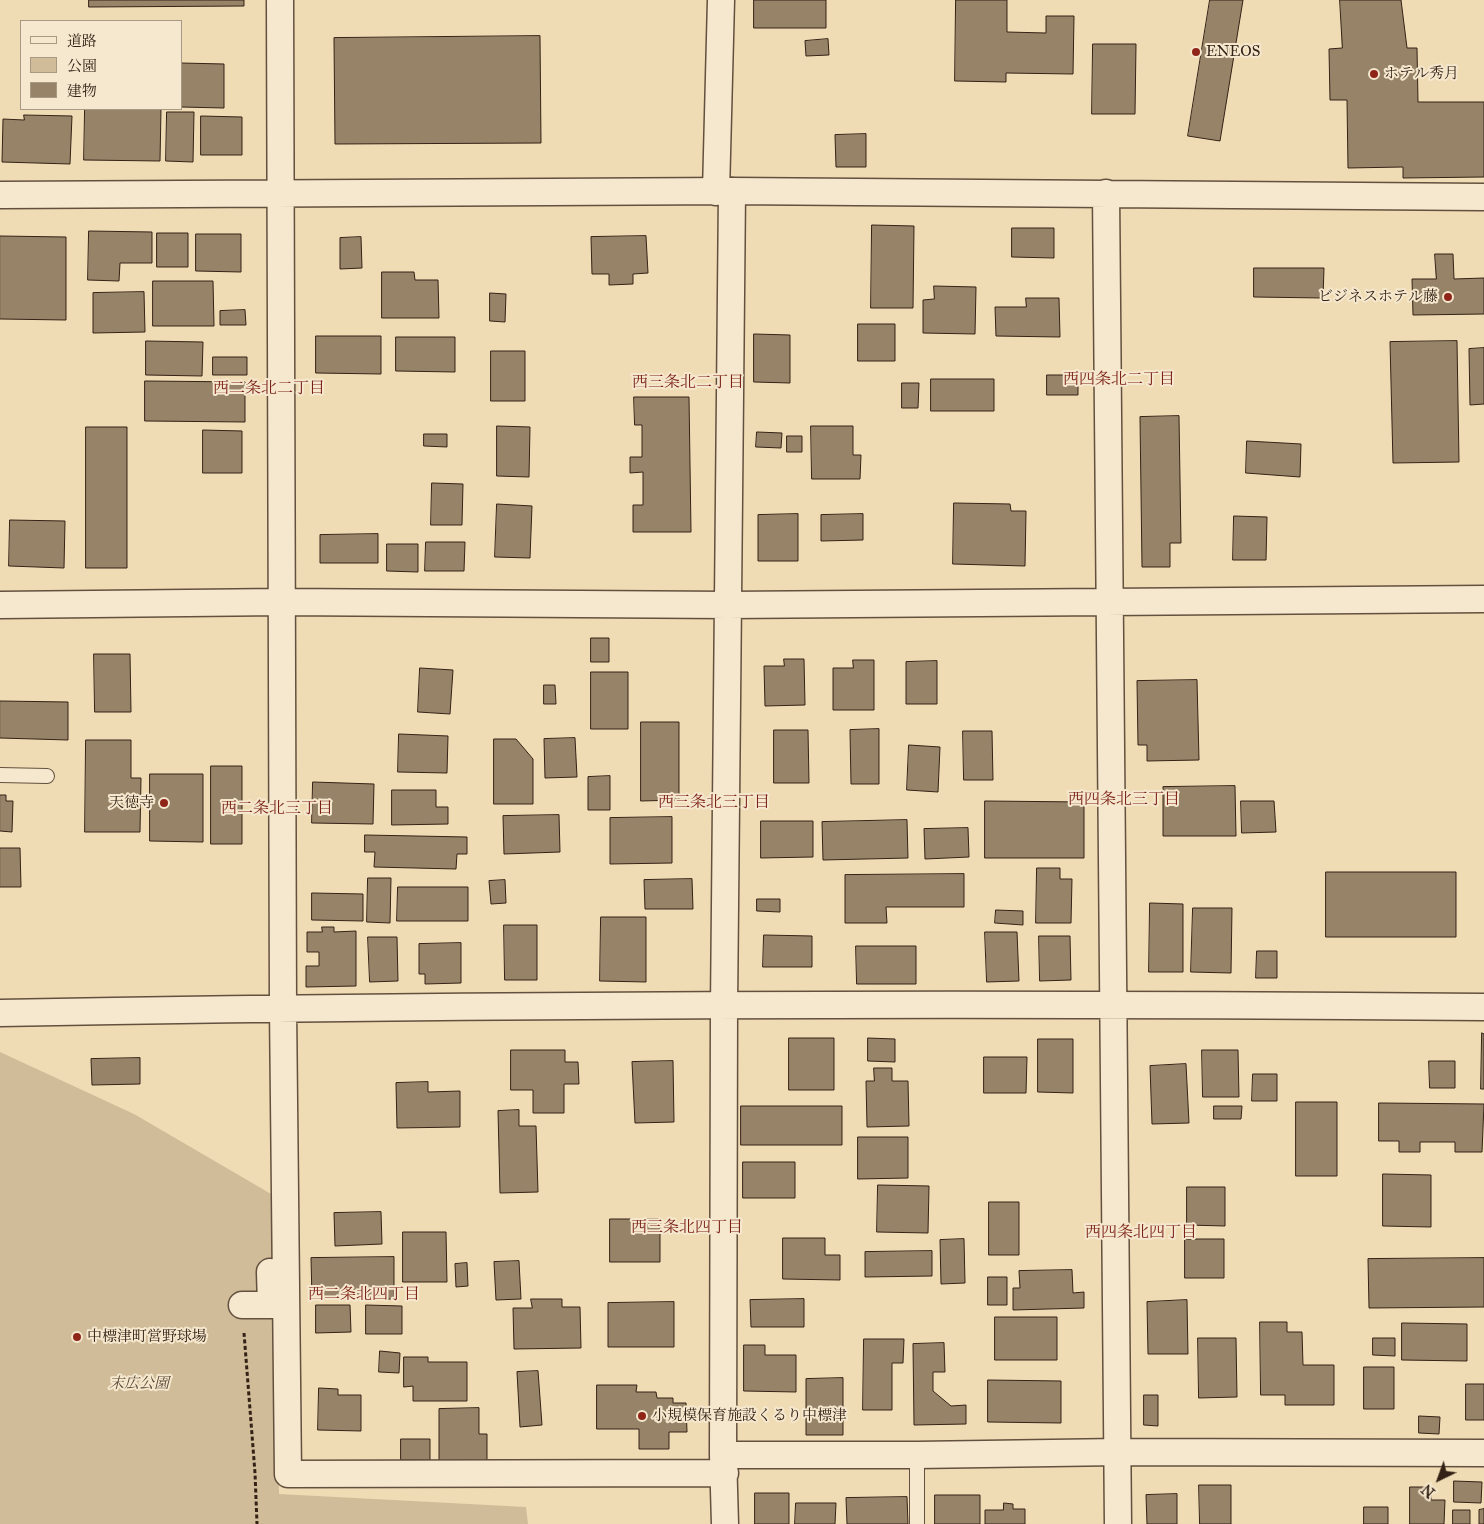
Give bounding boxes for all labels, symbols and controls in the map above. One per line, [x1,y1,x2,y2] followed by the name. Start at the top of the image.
[20,20,182,110] legend
[67,32,97,50] text: 道路
[1206,43,1260,61] place label: ENEOS
[1190,46,1202,58] marker: ENEOS
[67,57,97,75] text: 公園
[1384,65,1459,83] place label: ホテル秀月
[1368,68,1380,80] marker: ホテル秀月
[67,82,97,100] text: 建物
[1318,288,1438,306] place label: ビジネスホテル藤
[1442,291,1454,303] marker: ビジネスホテル藤
[1063,370,1175,390] district label: 西四条北二丁目
[632,373,744,393] district label: 西三条北二丁目
[213,379,325,399] district label: 西二条北二丁目
[1068,790,1180,810] district label: 西四条北三丁目
[658,793,770,813] district label: 西三条北三丁目
[109,794,154,812] place label: 天徳寺
[158,797,170,809] marker: 天徳寺
[221,799,333,819] district label: 西二条北三丁目
[631,1218,743,1238] district label: 西三条北四丁目
[1085,1223,1197,1243] district label: 西四条北四丁目
[308,1285,420,1305] district label: 西二条北四丁目
[87,1328,207,1346] place label: 中標津町営野球場
[71,1331,83,1343] marker: 中標津町営野球場
[109,1375,169,1393] park label: 末広公園
[652,1407,847,1425] place label: 小規模保育施設くるり中標津
[636,1410,648,1422] marker: 小規模保育施設くるり中標津
[1414,1454,1464,1504] north arrow
[1419,1480,1439,1501] text: N

